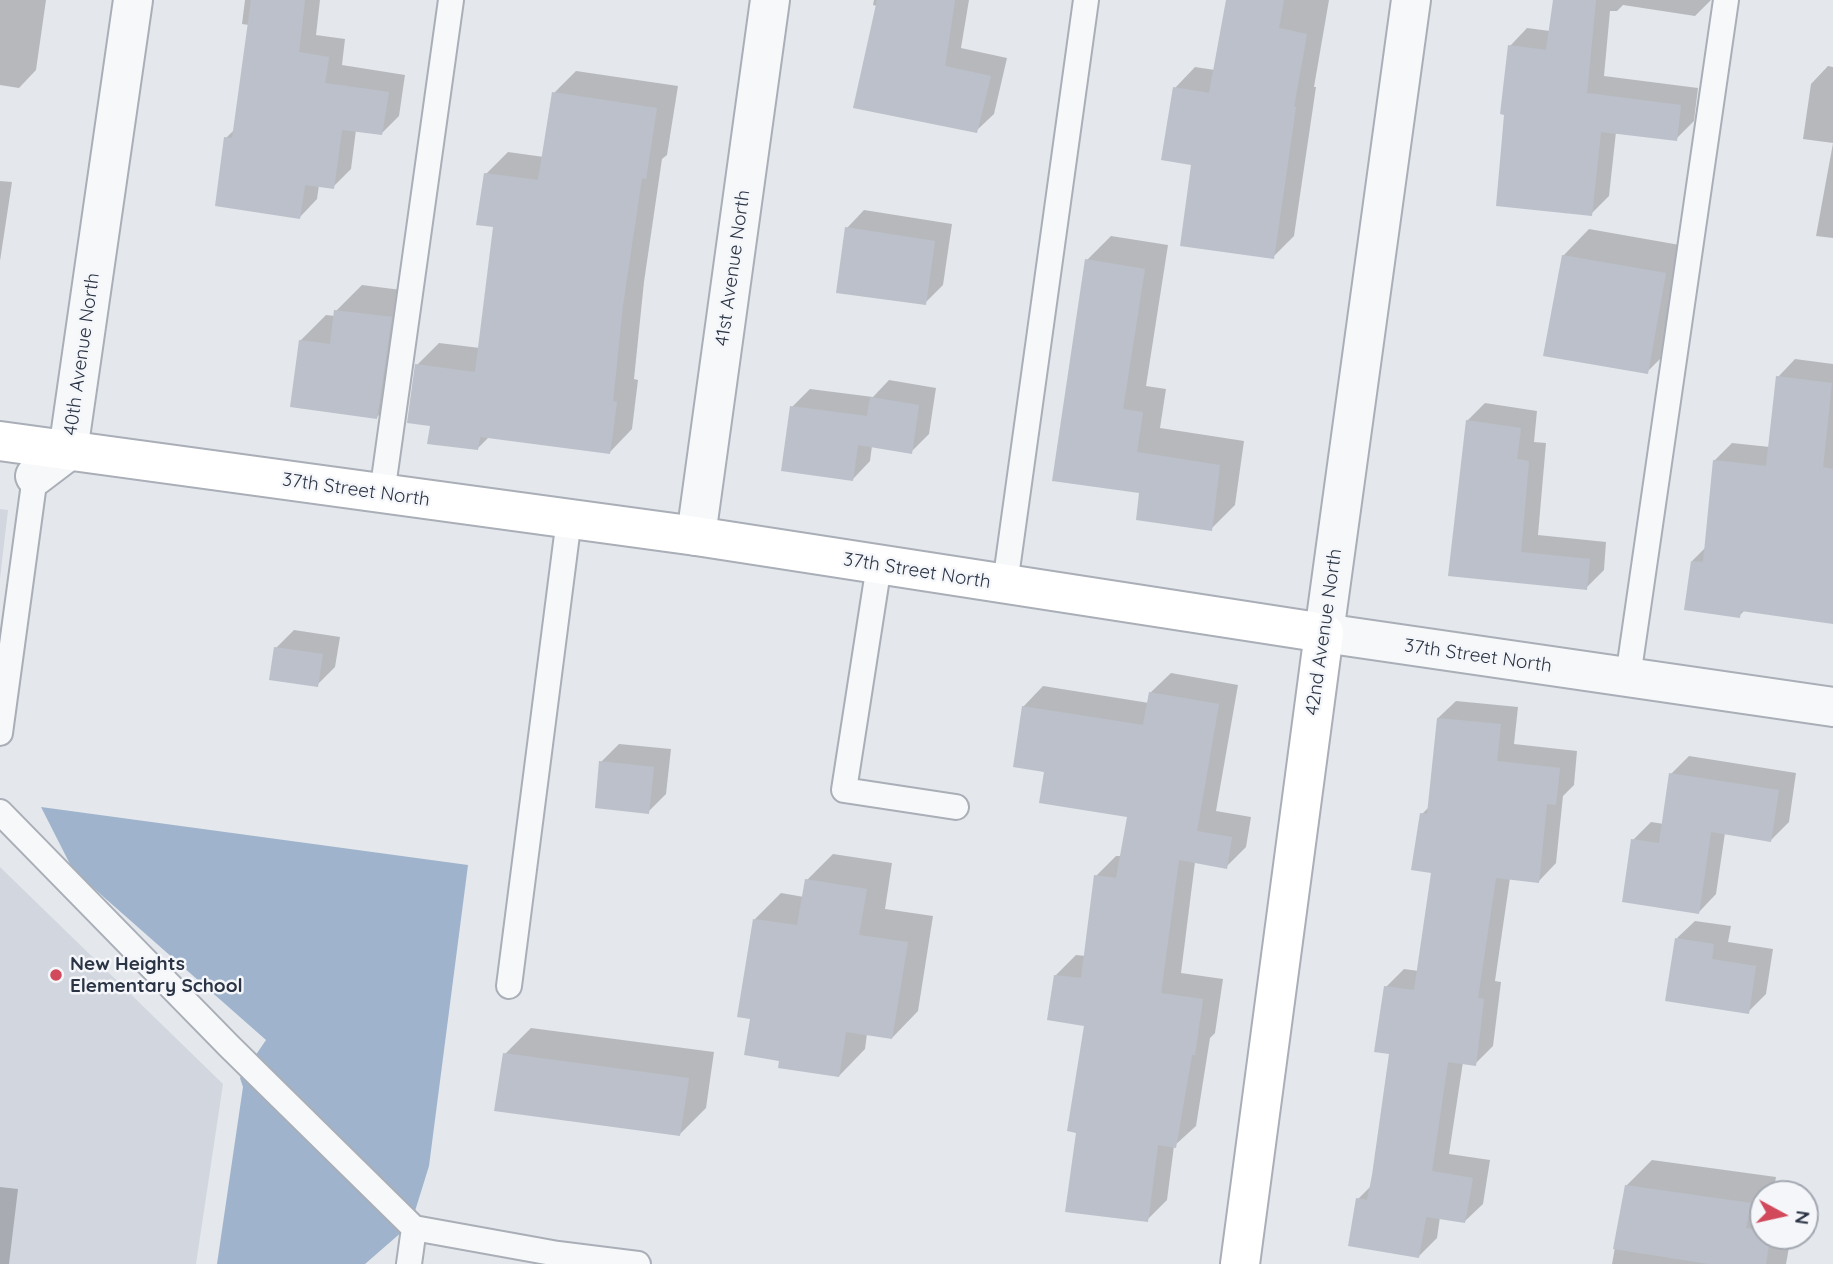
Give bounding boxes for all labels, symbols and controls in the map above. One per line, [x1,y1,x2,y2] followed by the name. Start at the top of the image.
[711,188,755,348] street label: 41st Avenue North
[59,271,105,437] street label: 40th Avenue North
[281,468,431,512] street label: 37th Street North
[1301,547,1347,717] street label: 42nd Avenue North
[842,548,992,594] street label: 37th Street North
[1403,634,1553,678] street label: 37th Street North
[70,953,243,997] place label: New Heights Elementary School
[48,967,64,983] marker: New Heights Elementary School
[1749,1180,1819,1250] north arrow
[1790,1209,1816,1226] text: N

